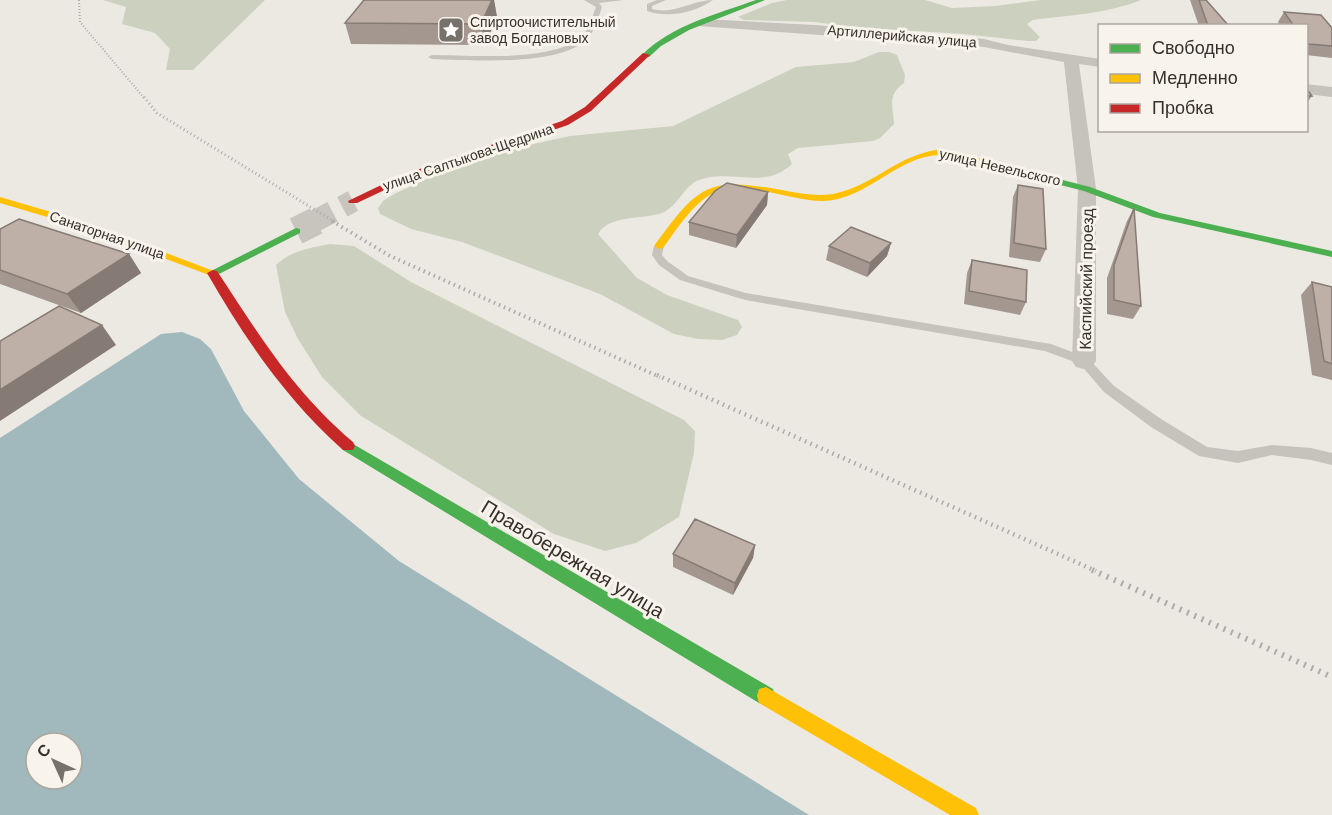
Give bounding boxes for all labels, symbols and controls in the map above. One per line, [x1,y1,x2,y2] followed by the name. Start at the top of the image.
[470,14,616,46] place label: Спиртоочистительный завод Богдановых
[436,15,466,45] place icon: Спиртоочистительный завод Богдановых
[827,22,978,51] street label: Артиллерийская улица
[1098,24,1308,132] legend
[1152,38,1235,58] text: Свободно
[1152,68,1238,88] text: Медленно
[1152,98,1215,118] text: Пробка
[381,120,555,194] street label: улица Салтыкова-Щедрина
[938,145,1062,189] street label: улица Невельского
[47,208,167,262] street label: Санаторная улица
[1077,208,1096,350] street label: Каспийский проезд
[478,496,669,623] street label: Правобережная улица
[24,731,84,791] north arrow
[34,740,54,761] text: С

